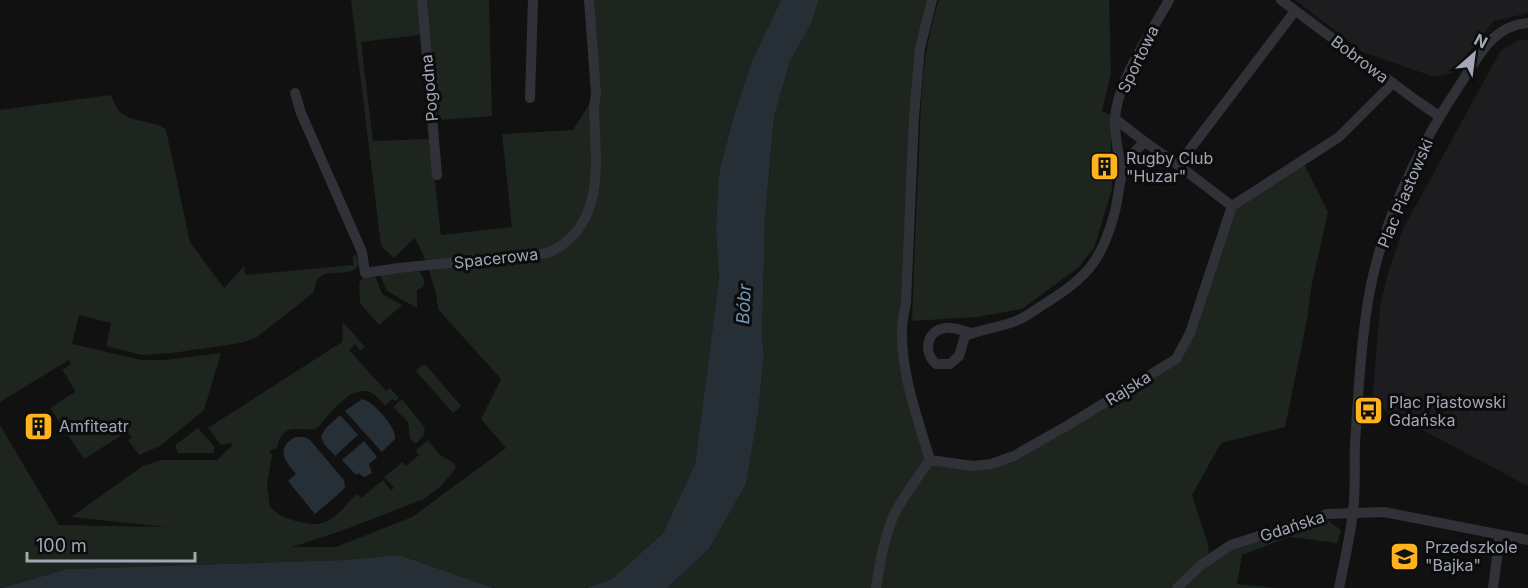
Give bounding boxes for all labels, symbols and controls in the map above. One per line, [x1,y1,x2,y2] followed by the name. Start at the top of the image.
[1113,22,1163,96] street label: Sportowa
[1444,24,1504,84] north arrow
[1471,29,1491,52] text: N
[1327,31,1393,87] street label: Bobrowa
[416,54,442,122] street label: Pogodna
[1373,135,1437,251] street label: Plac Piastowski
[1126,148,1213,186] place label: Rugby Club "Huzar"
[1089,151,1121,183] building icon: Rugby Club "Huzar"
[453,244,539,272] street label: Spacerowa
[732,282,755,325] water label: Bóbr
[1102,366,1154,410] street label: Rajska
[1389,392,1506,430] place label: Plac Piastowski Gdańska
[1352,395,1384,427] bus stop icon: Plac Piastowski Gdańska
[22,410,54,442] building icon: Amfiteatr
[59,416,129,436] place label: Amfiteatr
[1257,506,1327,546] street label: Gdańska
[27,525,195,563] scale bar
[36,535,87,556] text: 100 m
[1425,537,1517,575] place label: Przedszkole "Bajka"
[1388,540,1420,572] school or university icon: Przedszkole "Bajka"

